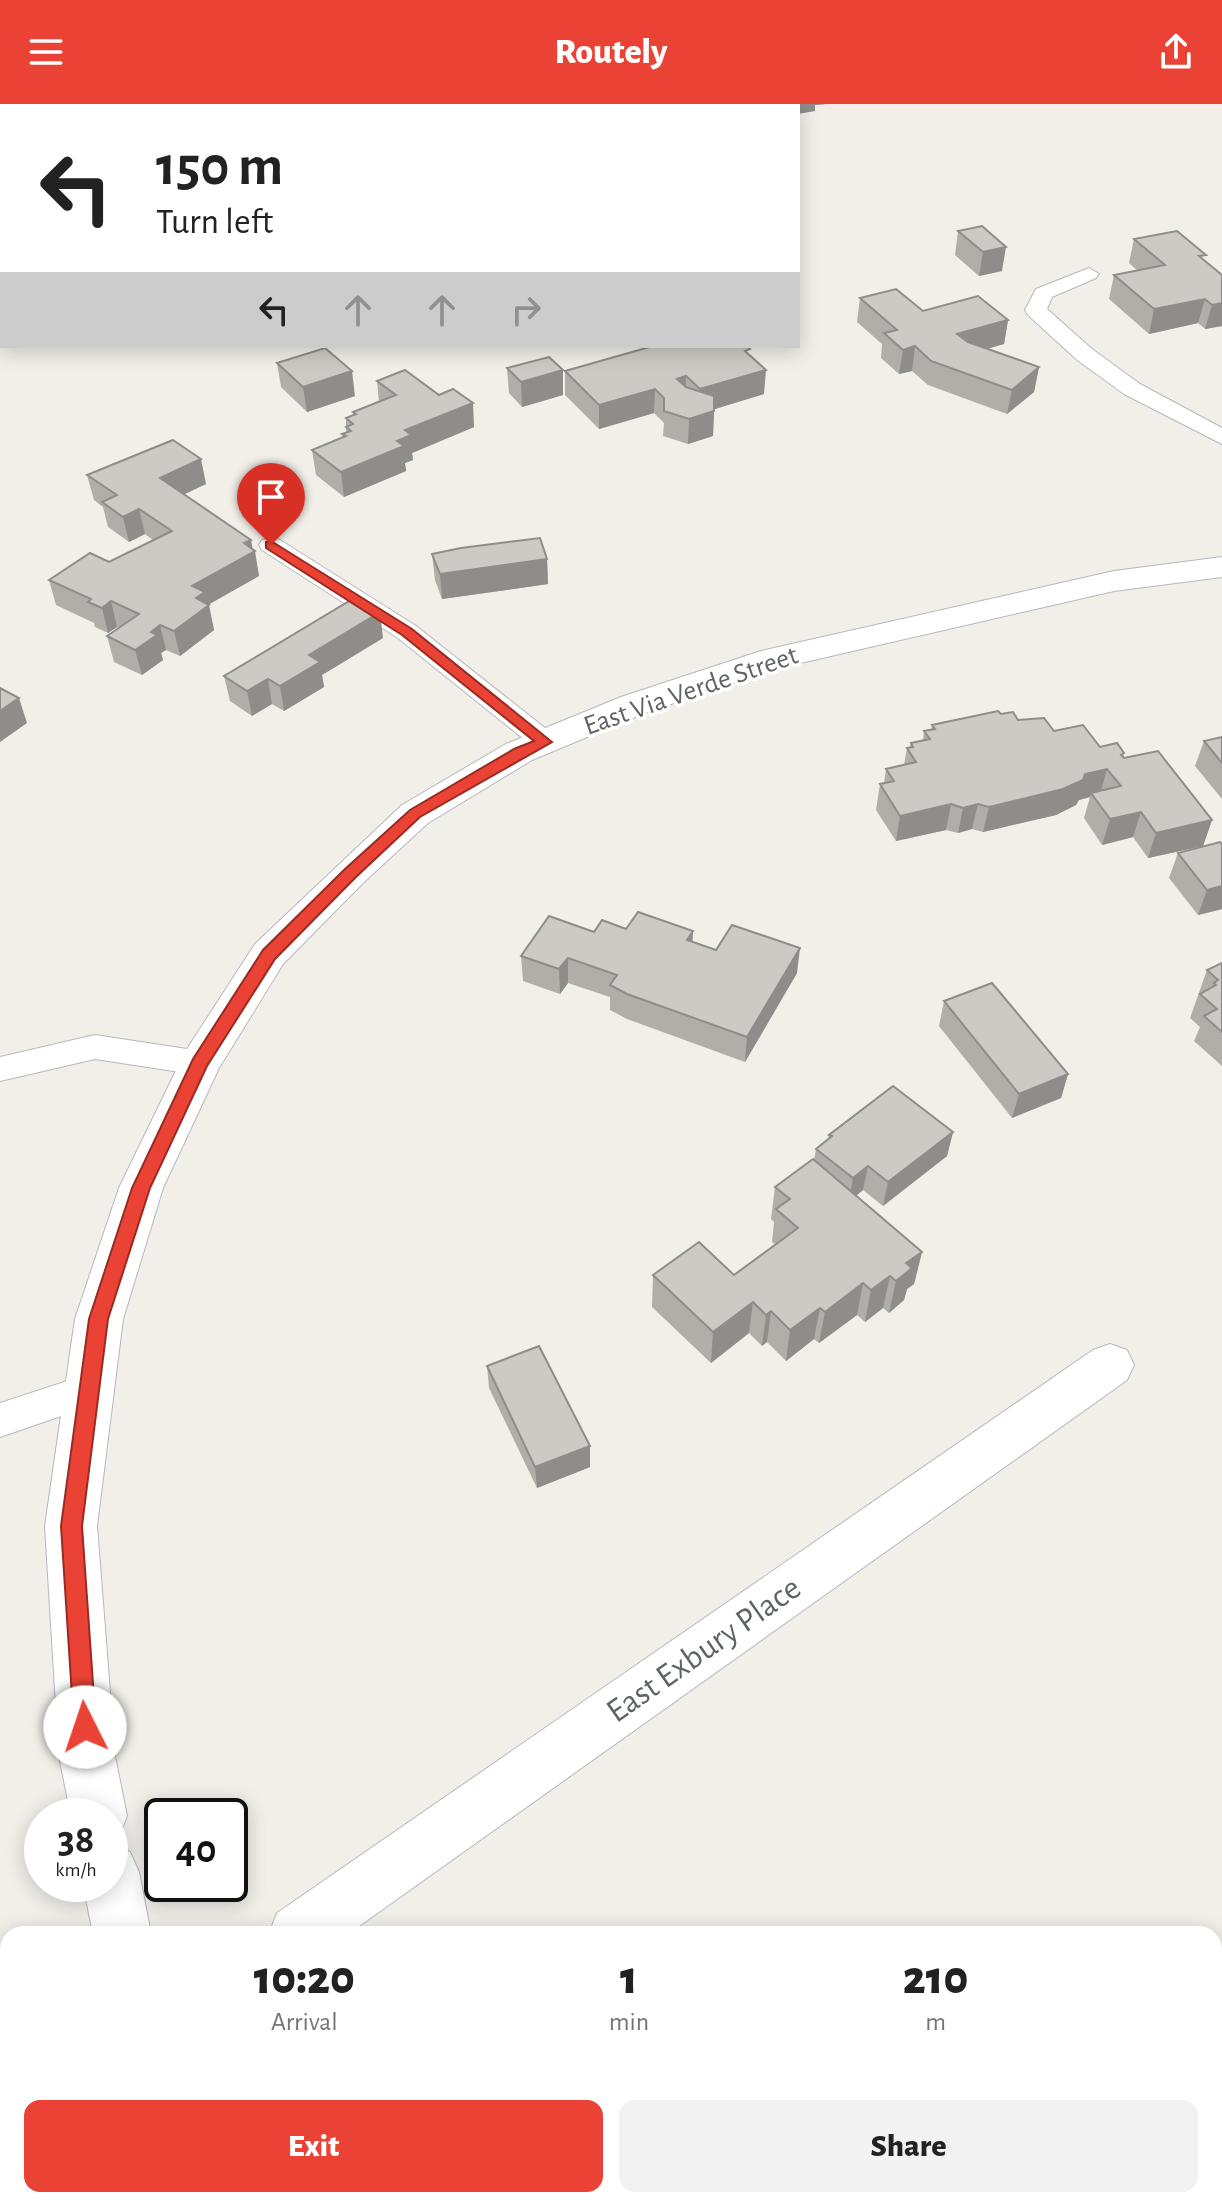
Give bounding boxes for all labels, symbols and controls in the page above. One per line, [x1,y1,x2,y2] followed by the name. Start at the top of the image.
[24,30,68,74] icon: menu
[1154,30,1198,74] icon: share
[554,34,668,70] text: Routely
[24,136,128,240] icon: left
[156,139,283,195] text: 150 m
[156,204,273,240] text: Turn left
[252,288,296,332] icon: left
[336,288,380,332] icon: ahead
[420,288,464,332] icon: ahead
[504,288,548,332] icon: right
[237,463,305,545] pin
[249,475,293,519] icon: arrive
[580,641,802,741] street label: East Via Verde Street
[601,1571,807,1729] street label: East Exbury Place
[43,1685,127,1769] position arrow
[144,1798,248,1902] speed limit sign: 40
[58,1820,94,1860] text: 38
[55,1860,97,1880] text: km/h
[254,1955,355,2003] text: 10:20
[620,1955,638,2003] text: 1
[903,1955,968,2003] text: 210
[271,2009,338,2035] text: Arrival
[609,2009,649,2035] text: min
[925,2009,946,2035] text: m
[24,2100,603,2192] button: Exit
[619,2100,1198,2192] button: Share

